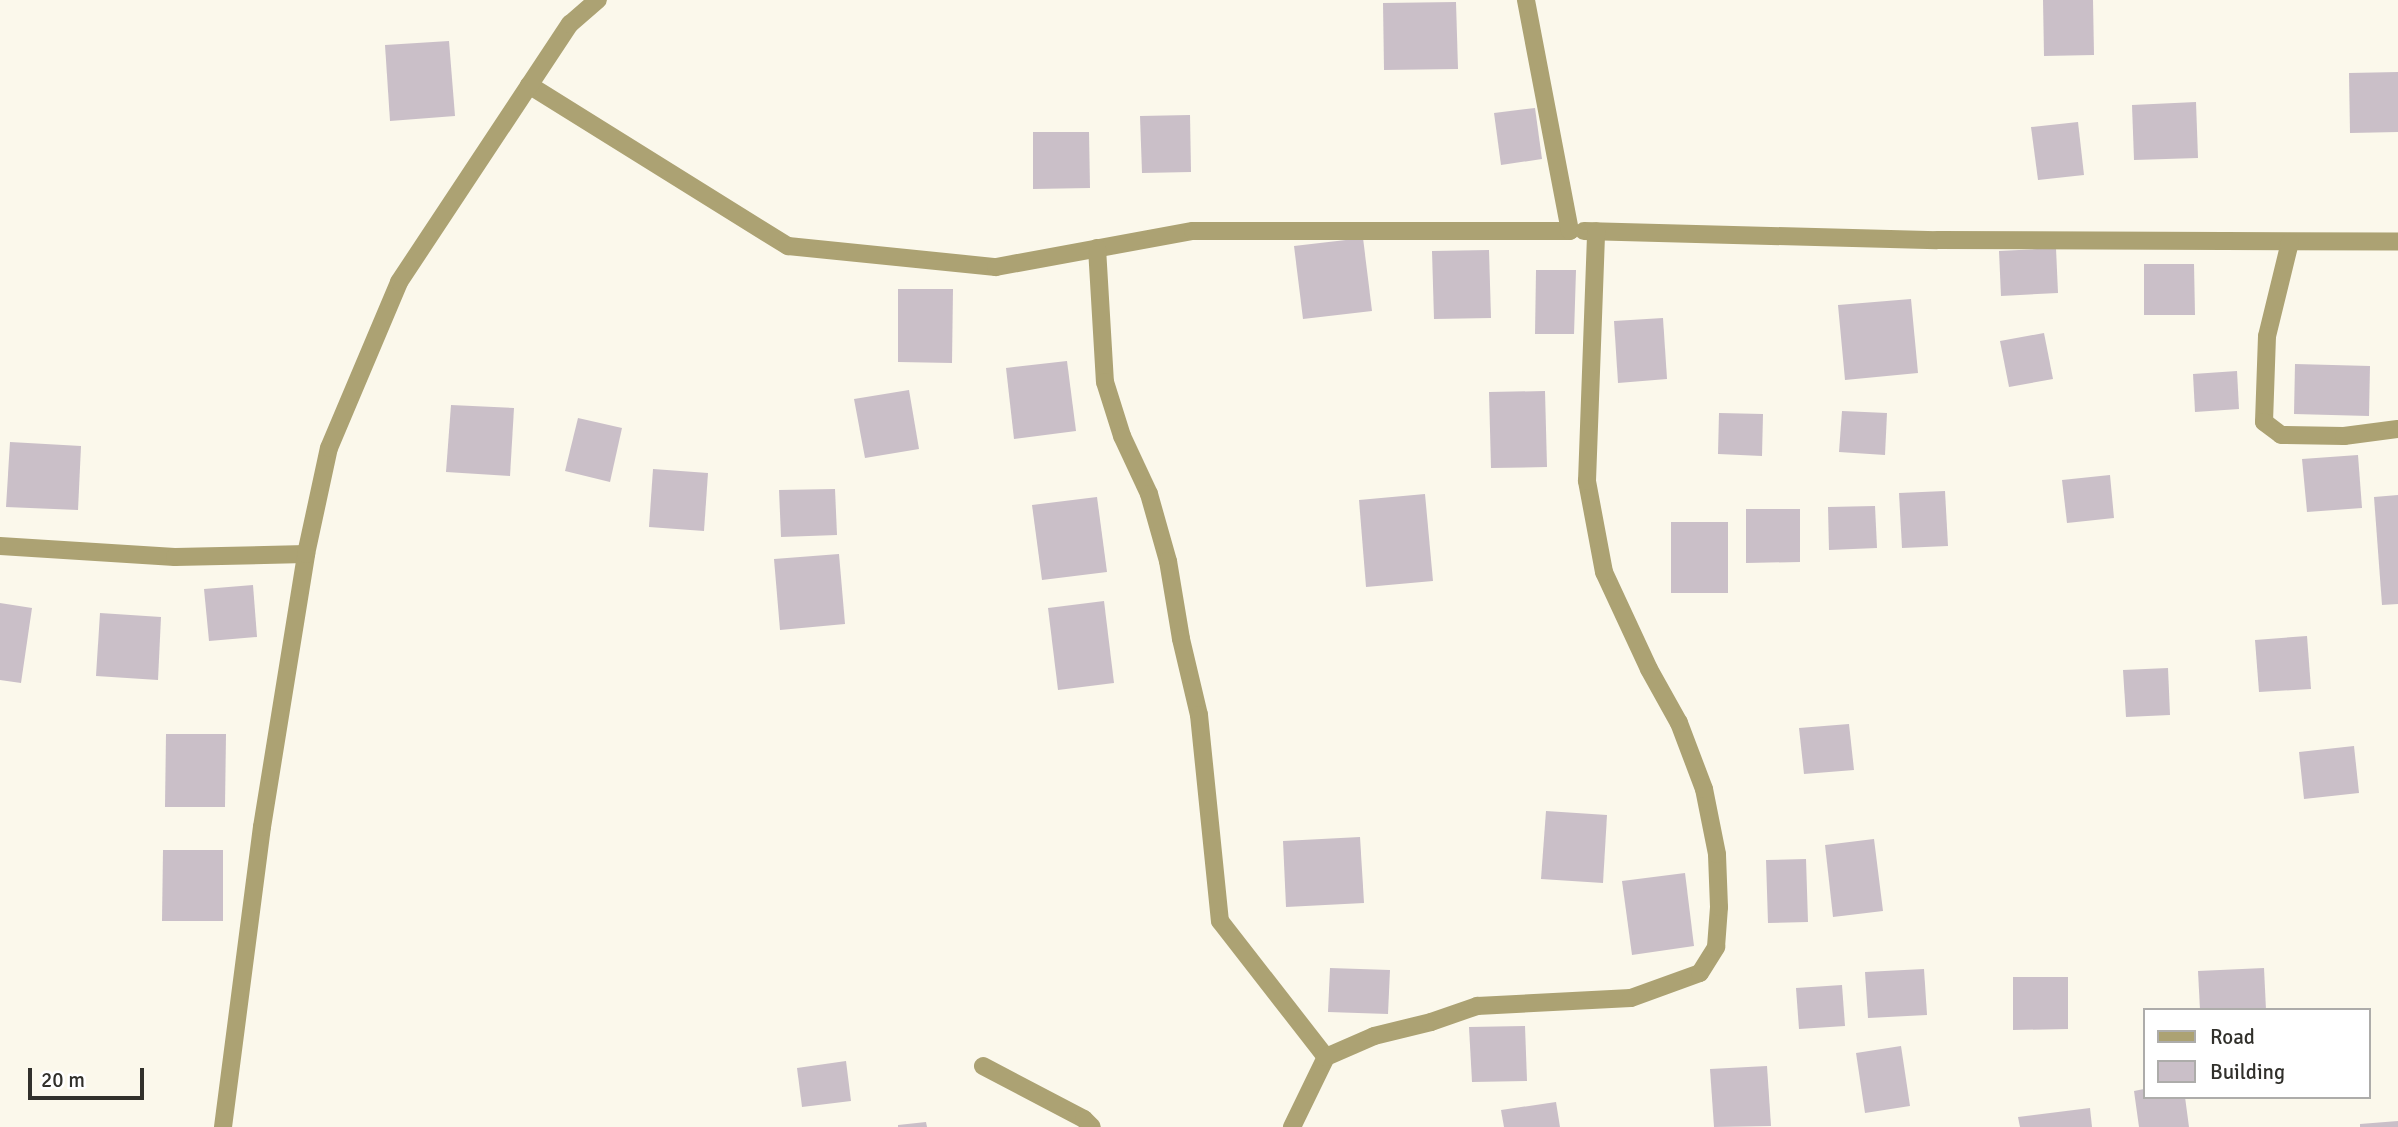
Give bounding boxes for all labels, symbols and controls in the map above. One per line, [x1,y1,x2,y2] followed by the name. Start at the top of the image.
[2142,1008,2370,1099] legend
[2210,1024,2255,1050] text: Road
[32,1054,147,1098] scale bar
[2210,1059,2285,1085] text: Building
[41,1067,85,1093] text: 20 m

